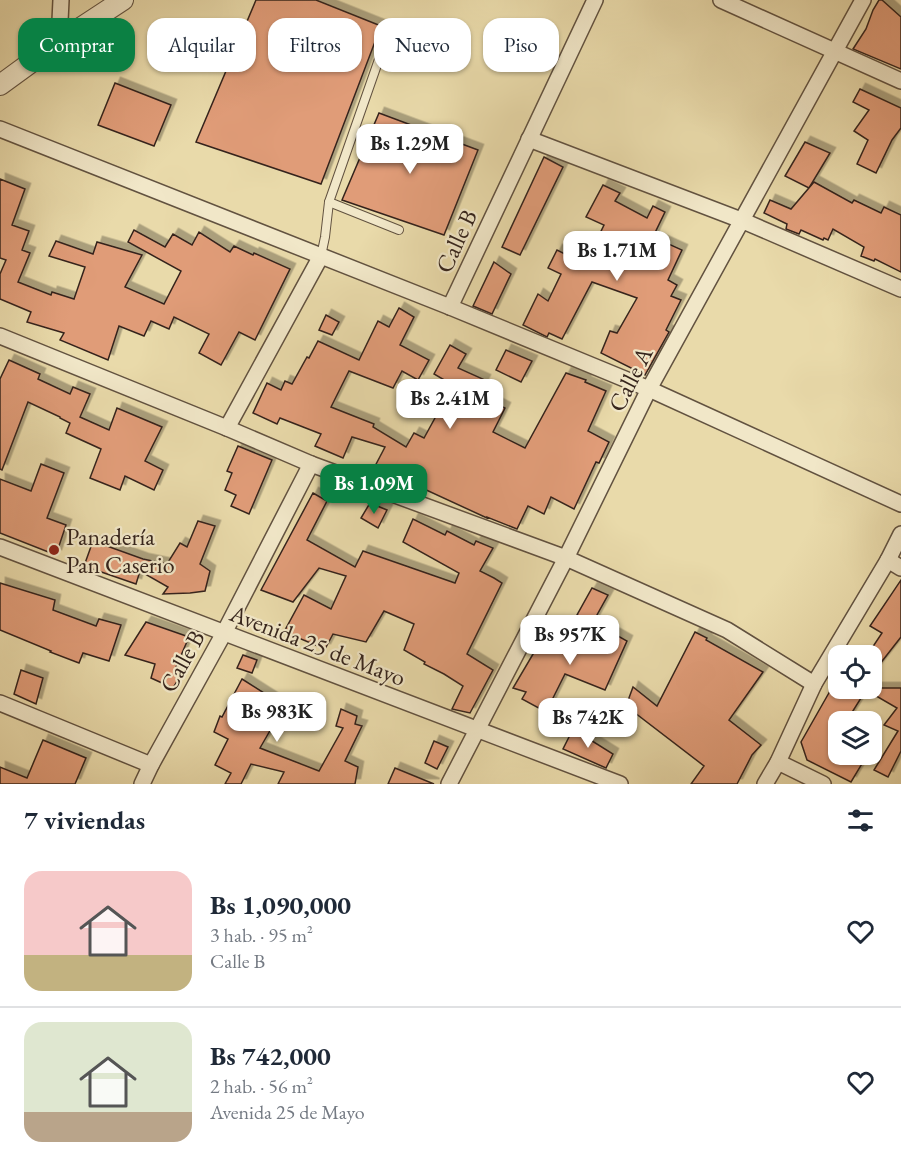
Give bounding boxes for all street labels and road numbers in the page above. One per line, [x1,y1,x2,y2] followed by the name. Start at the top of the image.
[428,204,484,278] street label: Calle B
[601,341,660,417] street label: Calle A
[225,597,410,693] street label: Avenida 25 de Mayo
[152,624,212,698] street label: Calle B

